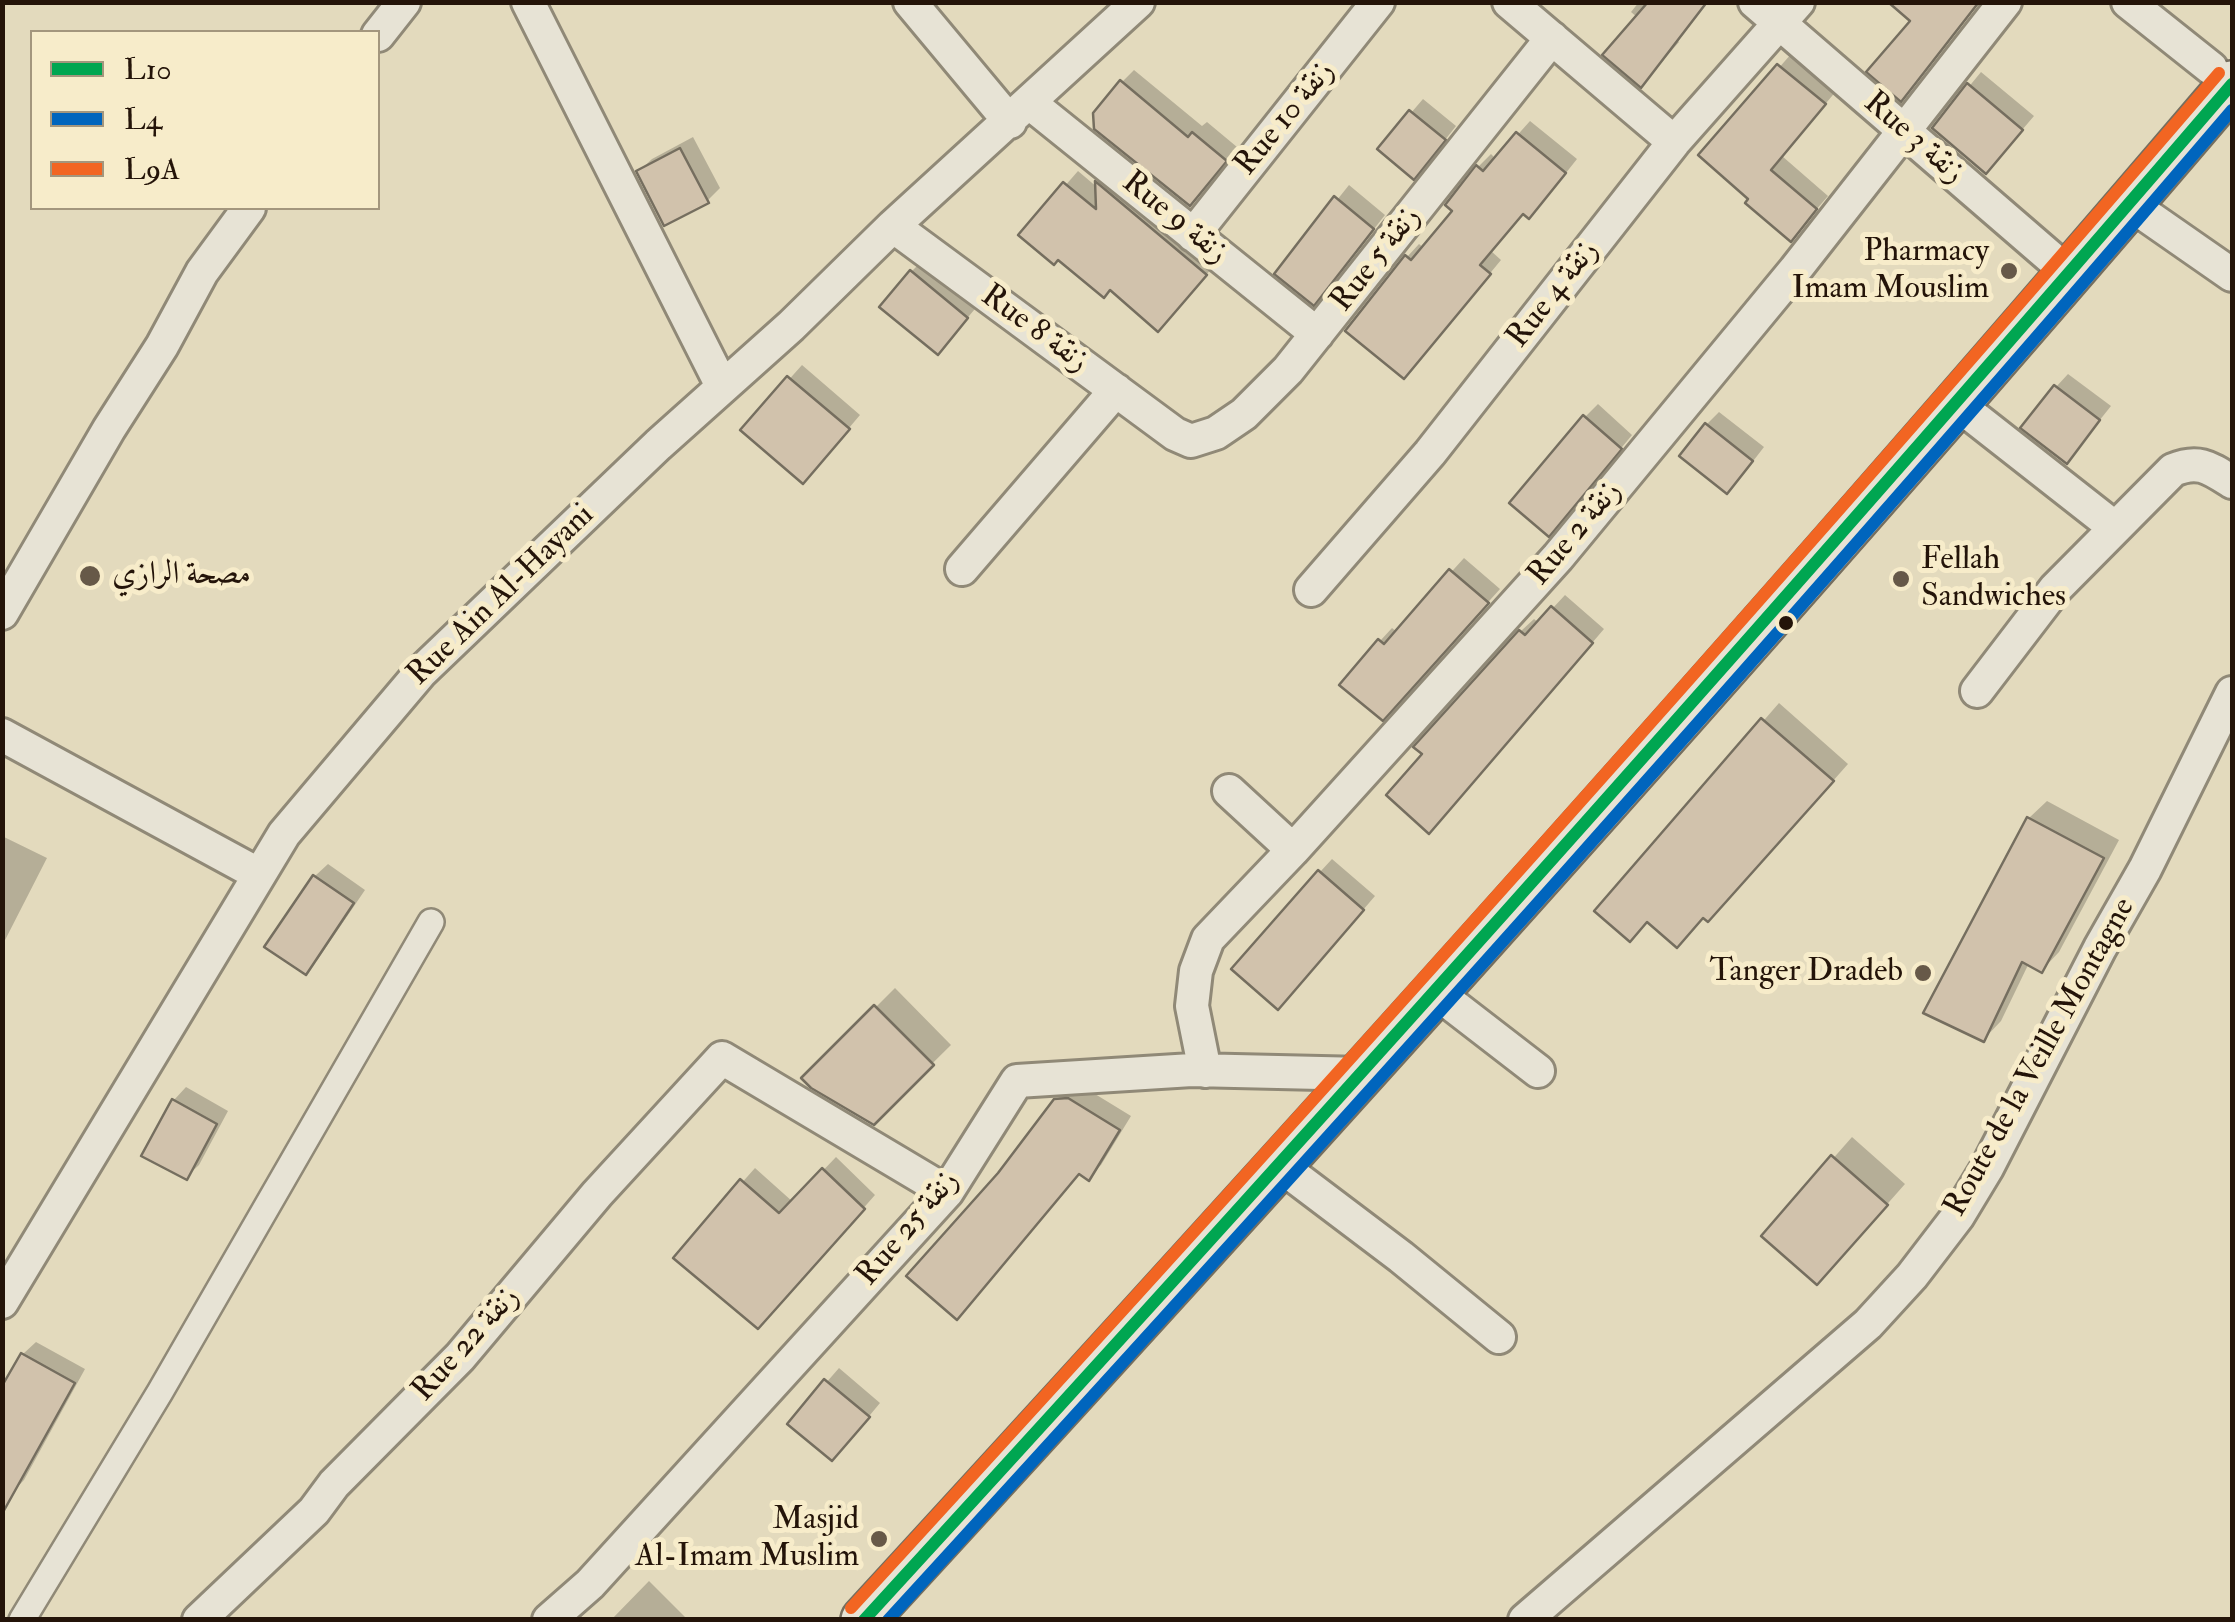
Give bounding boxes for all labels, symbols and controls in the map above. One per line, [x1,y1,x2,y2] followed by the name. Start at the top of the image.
[30,30,380,210] legend
[124,51,172,88] text: L10
[1228,54,1344,184] street label: Rue 10 زنقة
[1855,85,1971,193] street label: Rue 3 زنقة
[124,101,162,138] text: L4
[124,151,180,188] text: L9A
[1113,165,1235,273] street label: Rue 9 زنقة
[1324,200,1430,320] street label: Rue 5 زنقة
[1500,233,1608,357] street label: Rue 4 زنقة
[1792,234,1989,309] place label: Pharmacy Imam Mouslim
[1998,260,2020,282] marker: Pharmacy Imam Mouslim
[973,278,1095,382] street label: Rue 8 زنقة
[1521,474,1631,594] street label: Rue 2 زنقة
[401,497,603,695] street label: Rue Ain Al-Hayani
[1921,542,2066,617] place label: Fellah Sandwiches
[112,557,251,595] place label: مصحة الرازي
[77,563,103,589] marker: مصحة الرازي
[1890,568,1912,590] marker: Fellah Sandwiches
[1776,613,1796,633] unlabelled marker
[1937,892,2145,1224] street label: Route de la Veille Montagne
[1709,954,1903,992] place label: Tanger Dradeb
[1912,962,1934,984] marker: Tanger Dradeb
[850,1163,968,1295] street label: Rue 25 زنقة
[405,1280,529,1410] street label: Rue 22 زنقة
[635,1502,859,1577] place label: Masjid Al-Imam Muslim
[868,1528,890,1550] marker: Masjid Al-Imam Muslim

